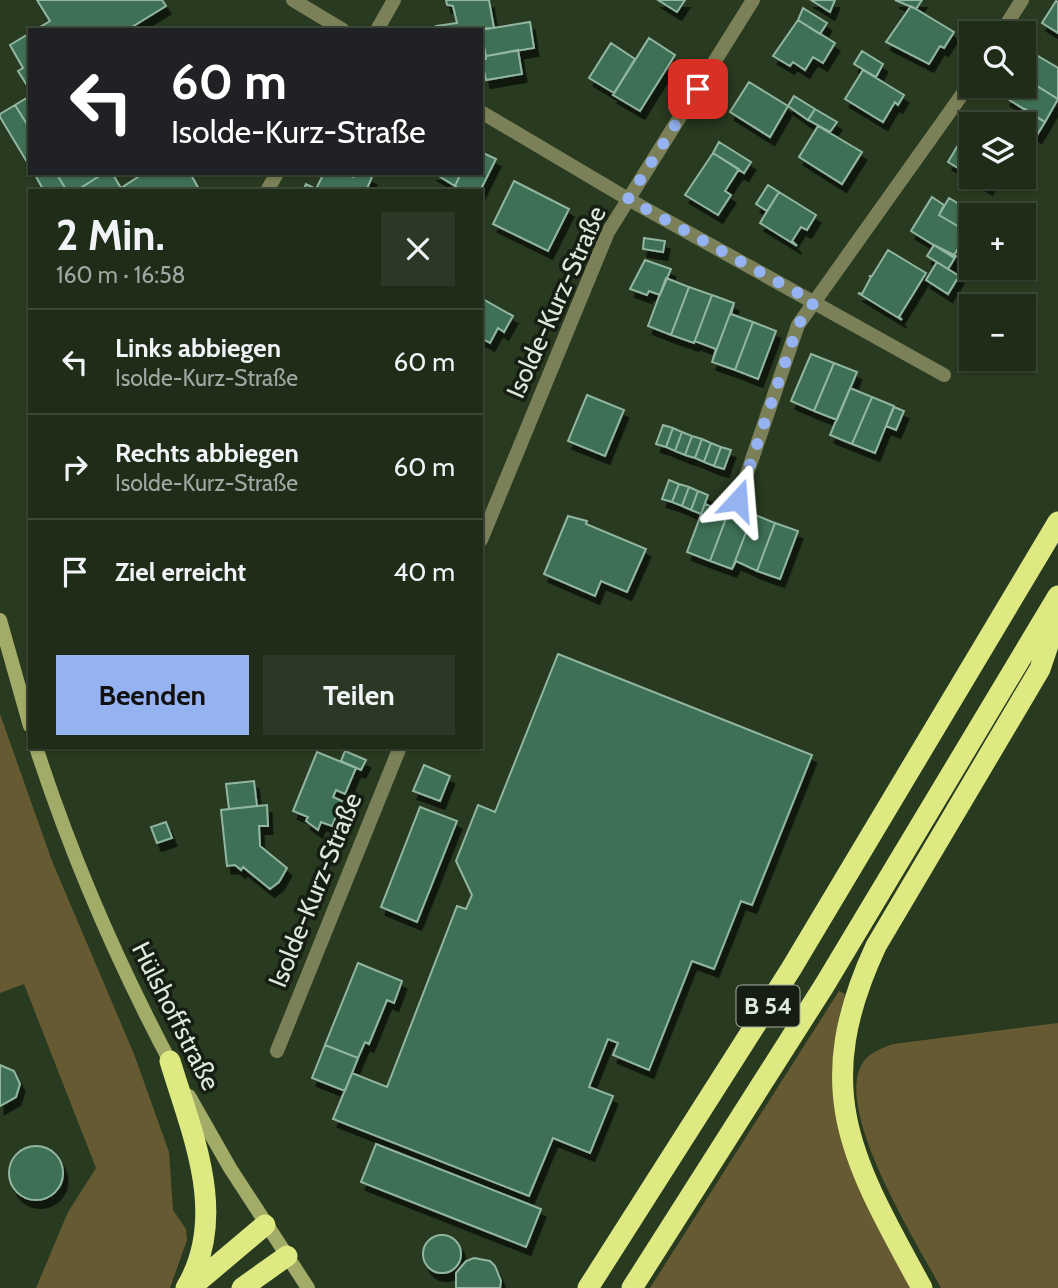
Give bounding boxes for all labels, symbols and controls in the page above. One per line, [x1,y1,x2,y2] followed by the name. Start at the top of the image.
[959,21,1036,371] map controls
[959,21,1036,98] button: search
[171,52,287,111] text: 60 m
[56,56,147,147] icon: left
[668,59,728,119] pin
[679,70,717,108] icon: arrive
[171,112,426,151] text: Isolde-Kurz-Straße
[959,112,1036,189] button: layers
[499,201,613,403] street label: Isolde-Kurz-Straße
[959,203,1036,280] button: +
[56,209,165,261] text: 2 Min.
[381,212,455,286] button: close
[56,261,186,289] text: 160 m · 16:58
[959,294,1036,371] button: −
[115,332,281,364] text: Links abbiegen
[56,343,94,381] icon: left
[393,346,455,378] text: 60 m
[115,364,298,392] text: Isolde-Kurz-Straße
[115,437,299,469] text: Rechts abbiegen
[56,448,94,486] icon: right
[393,451,455,483] text: 60 m
[701,463,775,537] position arrow
[115,469,298,497] text: Isolde-Kurz-Straße
[56,553,94,591] icon: arrive
[115,556,246,588] text: Ziel erreicht
[393,556,455,588] text: 40 m
[56,655,249,735] button: Beenden
[263,655,455,735] button: Teilen
[261,788,369,992] street label: Isolde-Kurz-Straße
[125,936,227,1096] street label: Hülshoffstraße
[736,986,800,1026] road number: B 54

